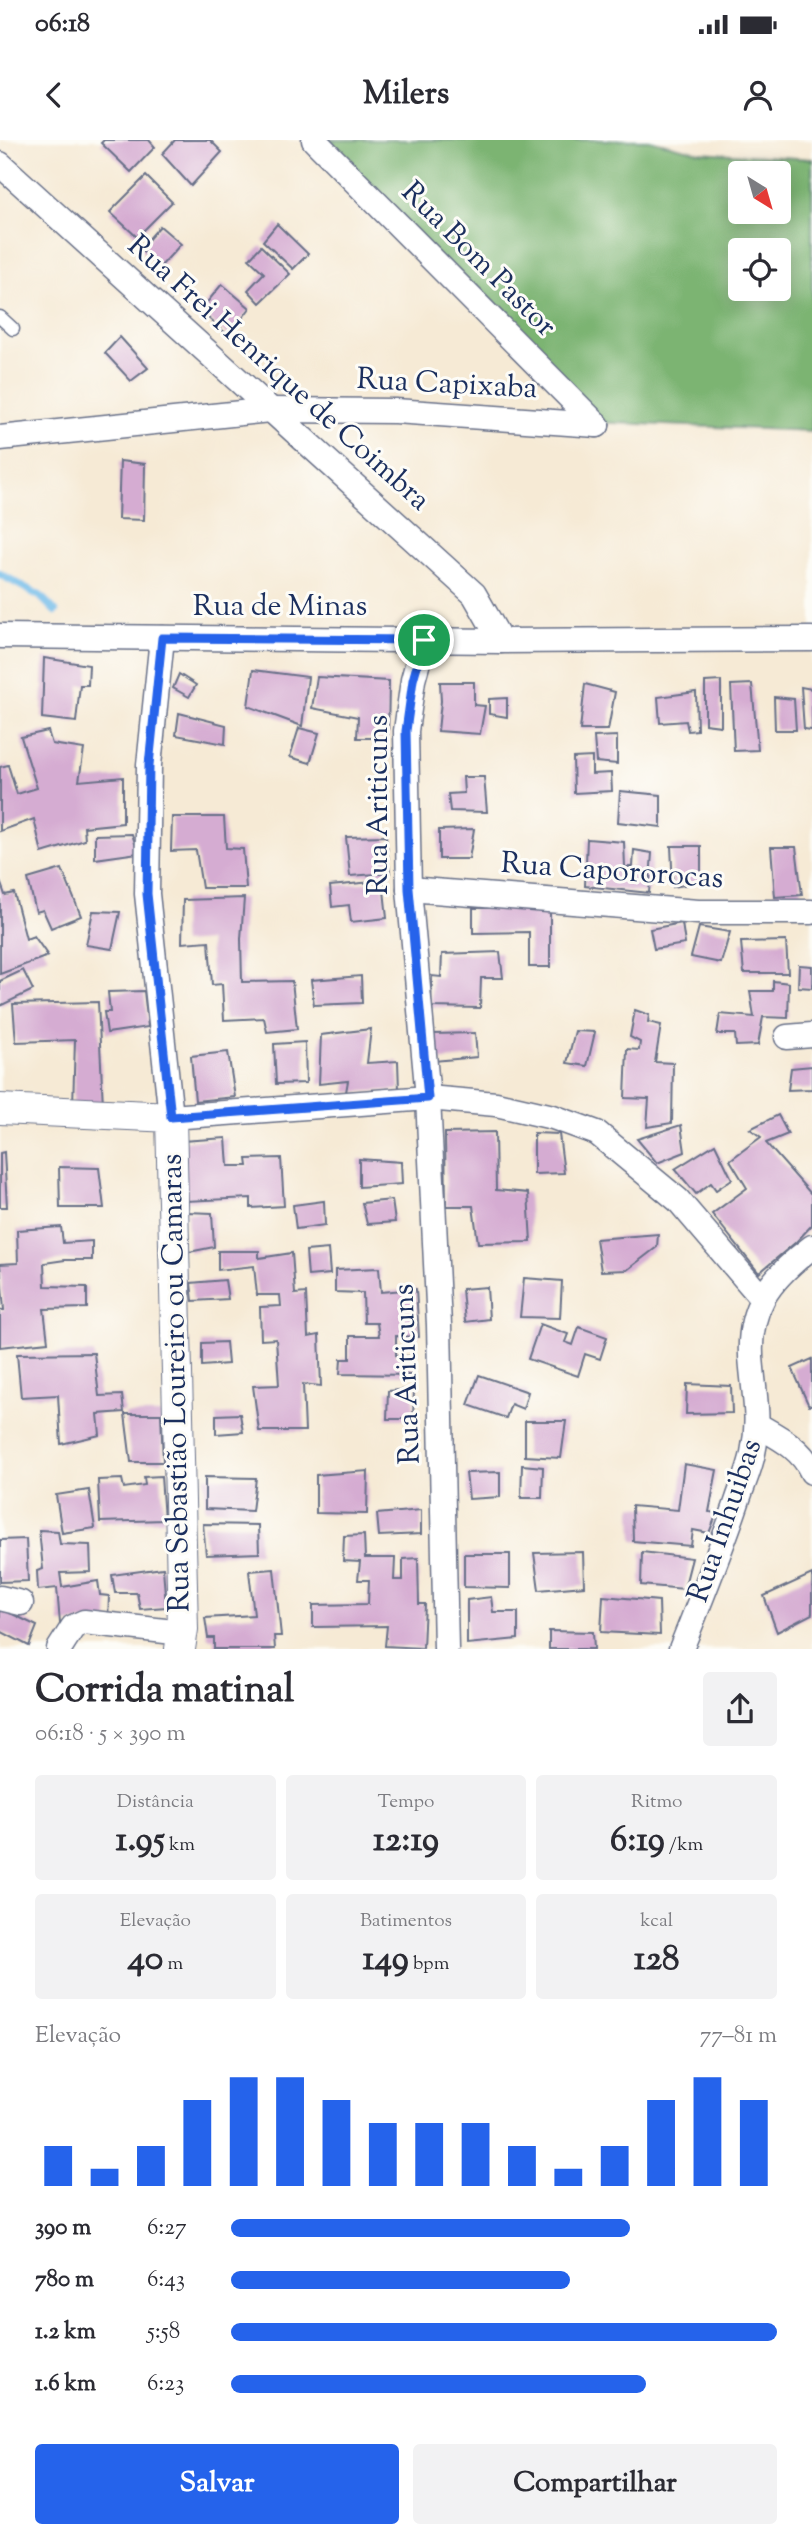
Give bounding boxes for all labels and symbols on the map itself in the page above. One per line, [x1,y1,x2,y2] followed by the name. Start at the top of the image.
[728,161,791,224] north arrow
[390,172,566,348] street label: Rua Bom Pastor
[117,226,439,522] street label: Rua Frei Henrique de Coimbra
[356,359,539,411] street label: Rua Capixaba
[193,586,367,629] street label: Rua de Minas
[394,610,454,670] pin
[358,715,401,895] street label: Rua Ariticuns
[499,843,725,901] street label: Rua Capororocas
[151,1153,203,1613] street label: Rua Sebastião Loureiro ou Camaras
[383,1283,433,1465] street label: Rua Ariticuns
[678,1433,774,1609] street label: Rua Inhuibas

